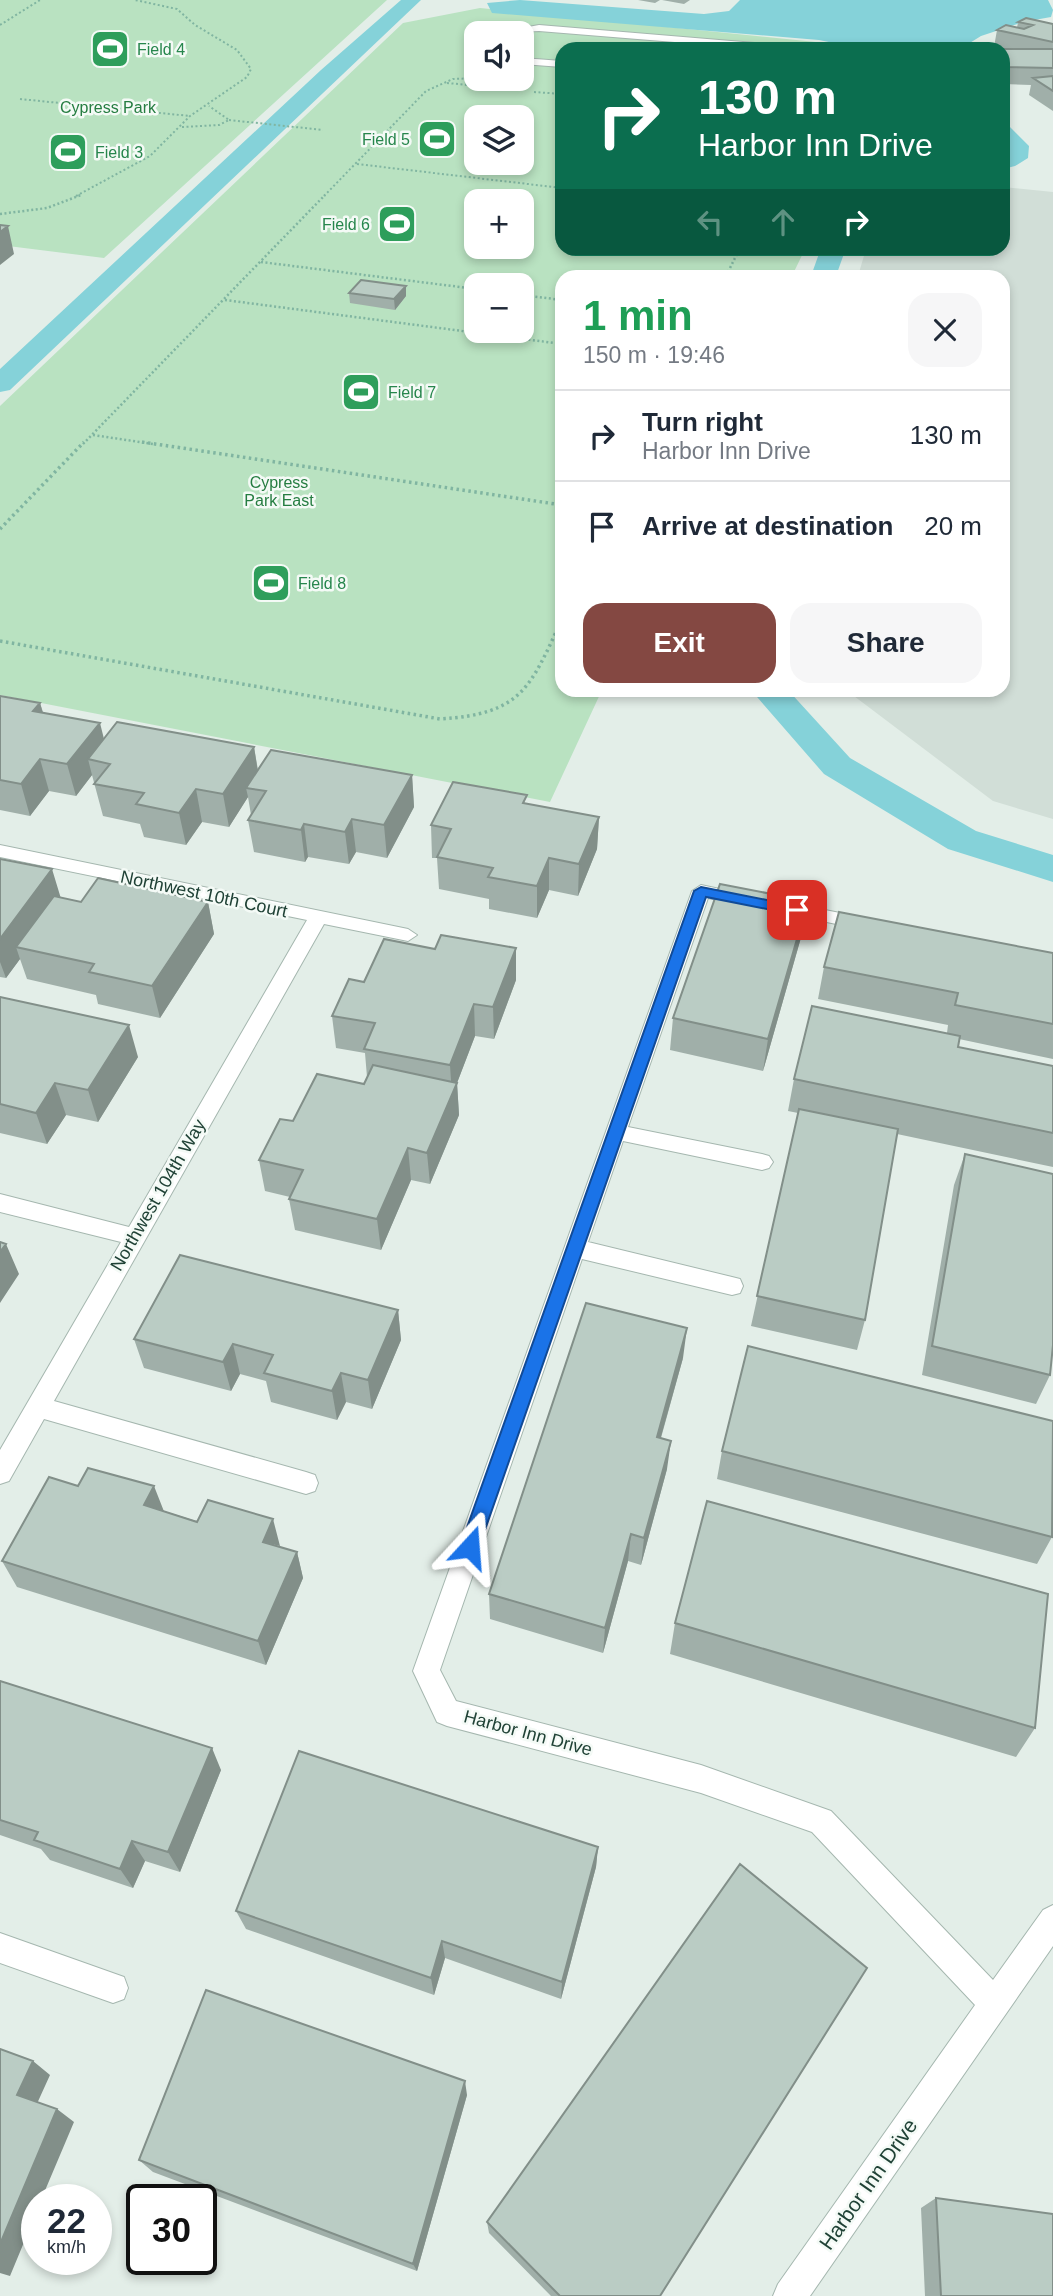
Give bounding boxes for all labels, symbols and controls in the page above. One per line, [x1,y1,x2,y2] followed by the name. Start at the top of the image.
[464,21,534,343] map controls
[464,21,534,91] button: sound
[89,28,131,70] sports icon: Field 4
[137,41,185,58] place label: Field 4
[583,70,674,161] icon: right
[698,70,837,124] text: 130 m
[60,99,157,116] park label: Cypress Park
[464,105,534,175] button: layers
[416,118,458,160] sports icon: Field 5
[698,127,933,163] text: Harbor Inn Drive
[47,131,89,173] sports icon: Field 3
[362,131,410,148] place label: Field 5
[95,144,143,161] place label: Field 3
[464,189,534,259] button: +
[376,203,418,245] sports icon: Field 6
[691,203,729,241] icon: left
[764,203,802,241] icon: ahead
[837,203,875,241] icon: right
[322,216,370,233] place label: Field 6
[464,273,534,343] button: −
[583,292,693,339] text: 1 min
[908,293,982,367] button: close
[583,342,725,368] text: 150 m · 19:46
[340,371,382,413] sports icon: Field 7
[388,384,436,401] place label: Field 7
[642,407,763,437] text: Turn right
[583,417,621,455] icon: right
[910,420,982,450] text: 130 m
[642,438,811,464] text: Harbor Inn Drive
[244,474,314,509] park label: Cypress Park East
[583,508,621,546] icon: arrive
[642,511,893,541] text: Arrive at destination
[924,511,982,541] text: 20 m
[250,562,292,604] sports icon: Field 8
[298,575,346,592] place label: Field 8
[583,603,776,683] button: Exit
[790,603,982,683] button: Share
[119,867,289,921] street label: Northwest 10th Court
[767,880,827,940] pin
[778,891,816,929] icon: arrive
[106,1116,210,1274] street label: Northwest 104th Way
[433,1510,507,1584] position arrow
[462,1706,594,1760] street label: Harbor Inn Drive
[814,2114,922,2254] street label: Harbor Inn Drive
[126,2184,217,2275] speed limit sign: 30
[47,2201,86,2240] text: 22
[47,2237,86,2257] text: km/h

